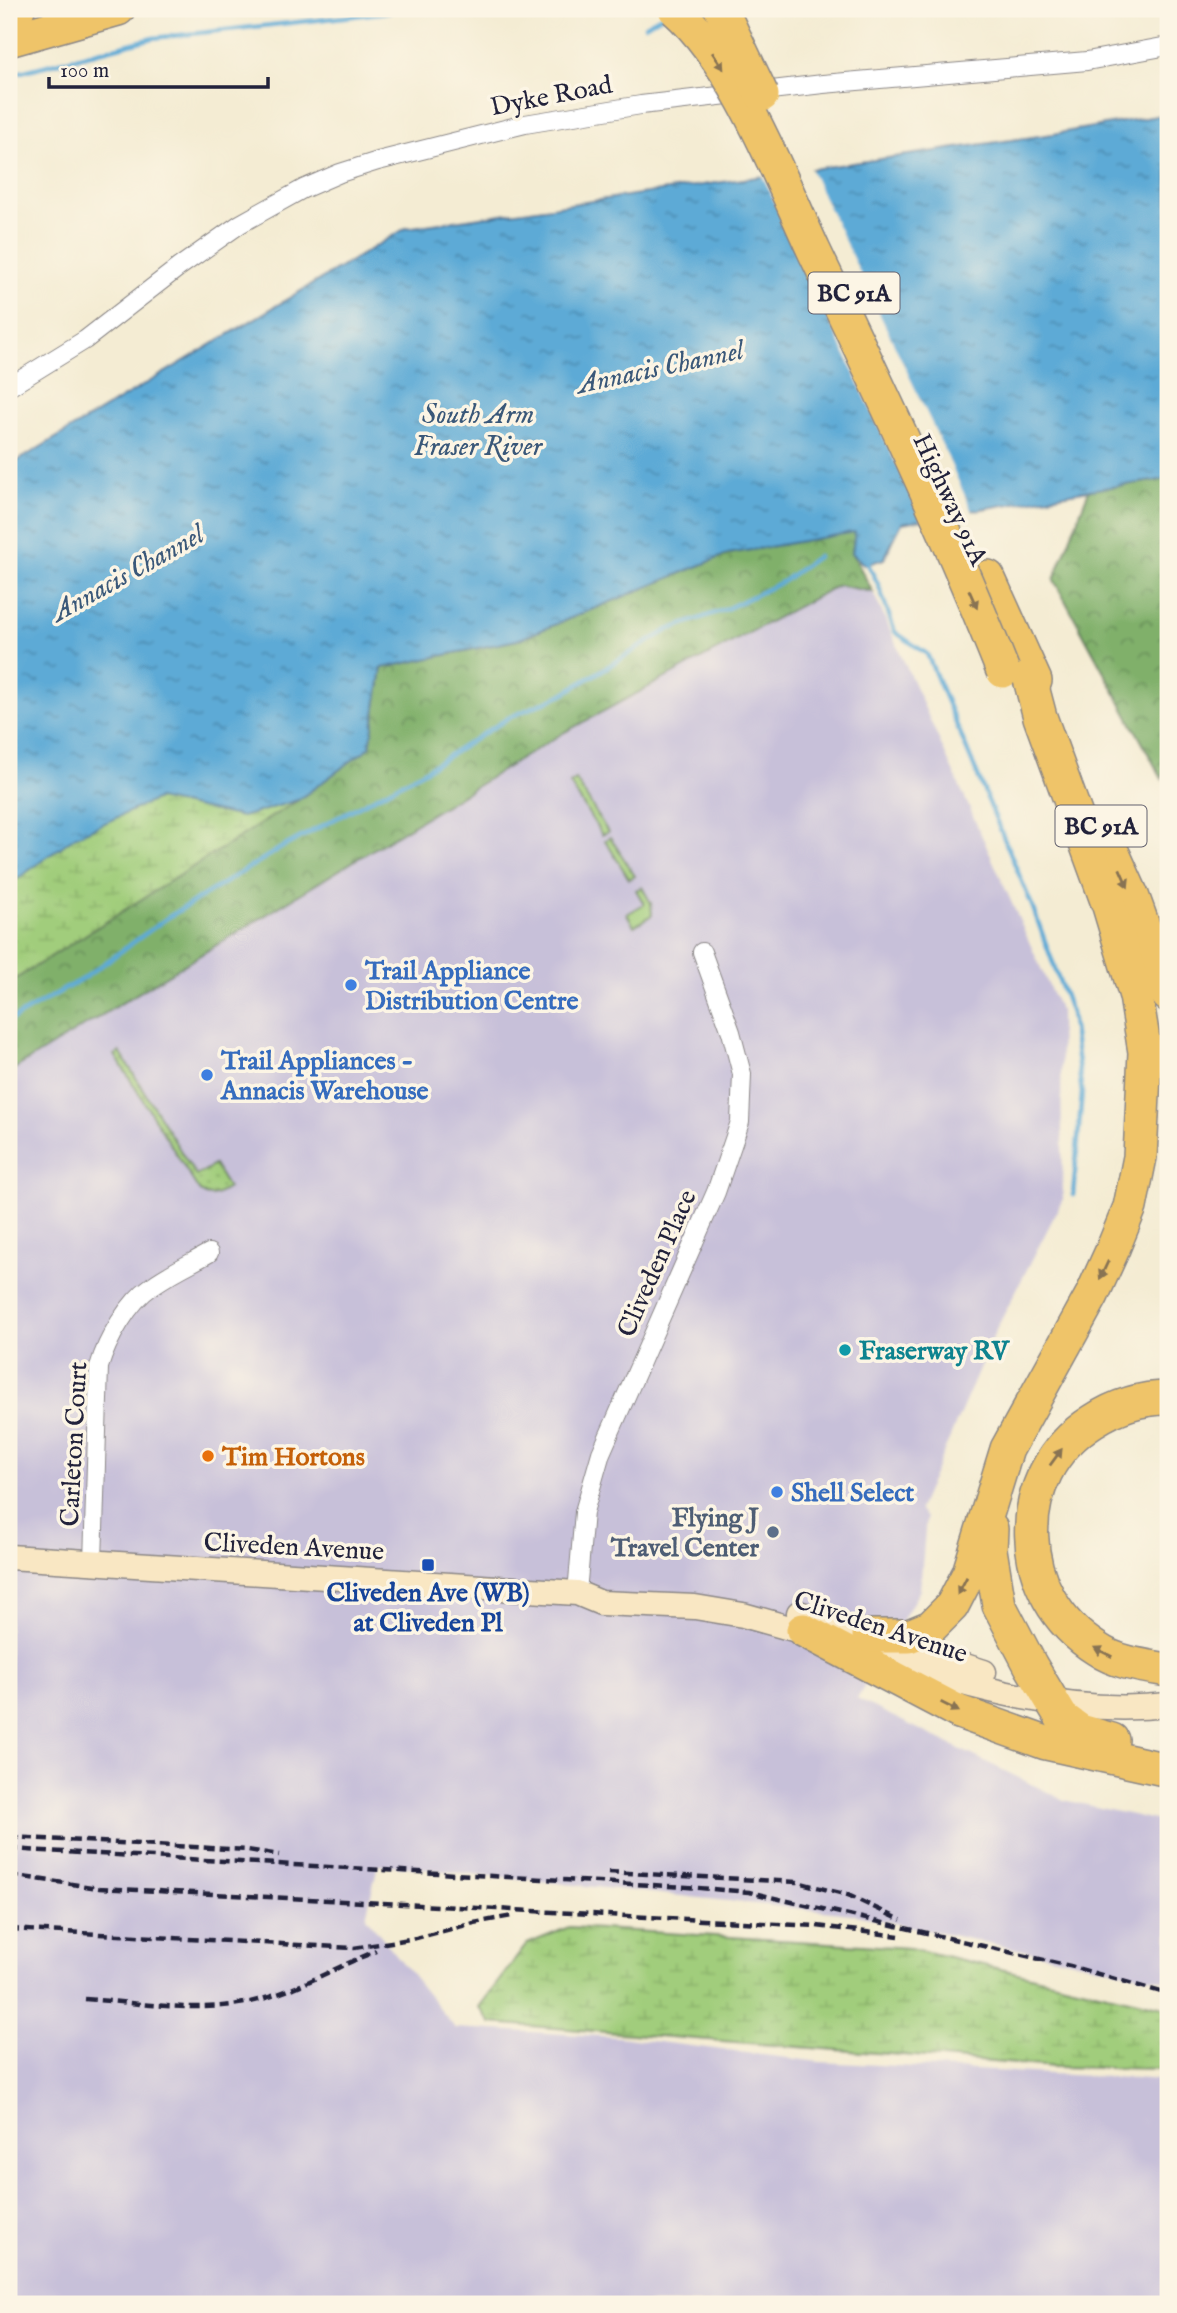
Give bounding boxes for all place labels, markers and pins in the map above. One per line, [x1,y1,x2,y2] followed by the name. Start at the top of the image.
[364,955,579,1018] place label: Trail Appliance Distribution Centre
[343,977,359,993] marker: Trail Appliance Distribution Centre
[220,1045,429,1108] place label: Trail Appliances - Annacis Warehouse
[199,1067,215,1083] marker: Trail Appliances - Annacis Warehouse
[859,1335,1011,1368] place label: Fraserway RV
[837,1342,853,1358] marker: Fraserway RV
[221,1441,365,1474] place label: Tim Hortons
[200,1448,216,1464] marker: Tim Hortons
[791,1477,914,1510] place label: Shell Select
[769,1484,785,1500] marker: Shell Select
[610,1502,759,1565] place label: Flying J Travel Center
[765,1524,781,1540] marker: Flying J Travel Center
[420,1557,436,1573] marker: Cliveden Ave (WB) at Cliveden Pl
[326,1577,530,1640] place label: Cliveden Ave (WB) at Cliveden Pl

